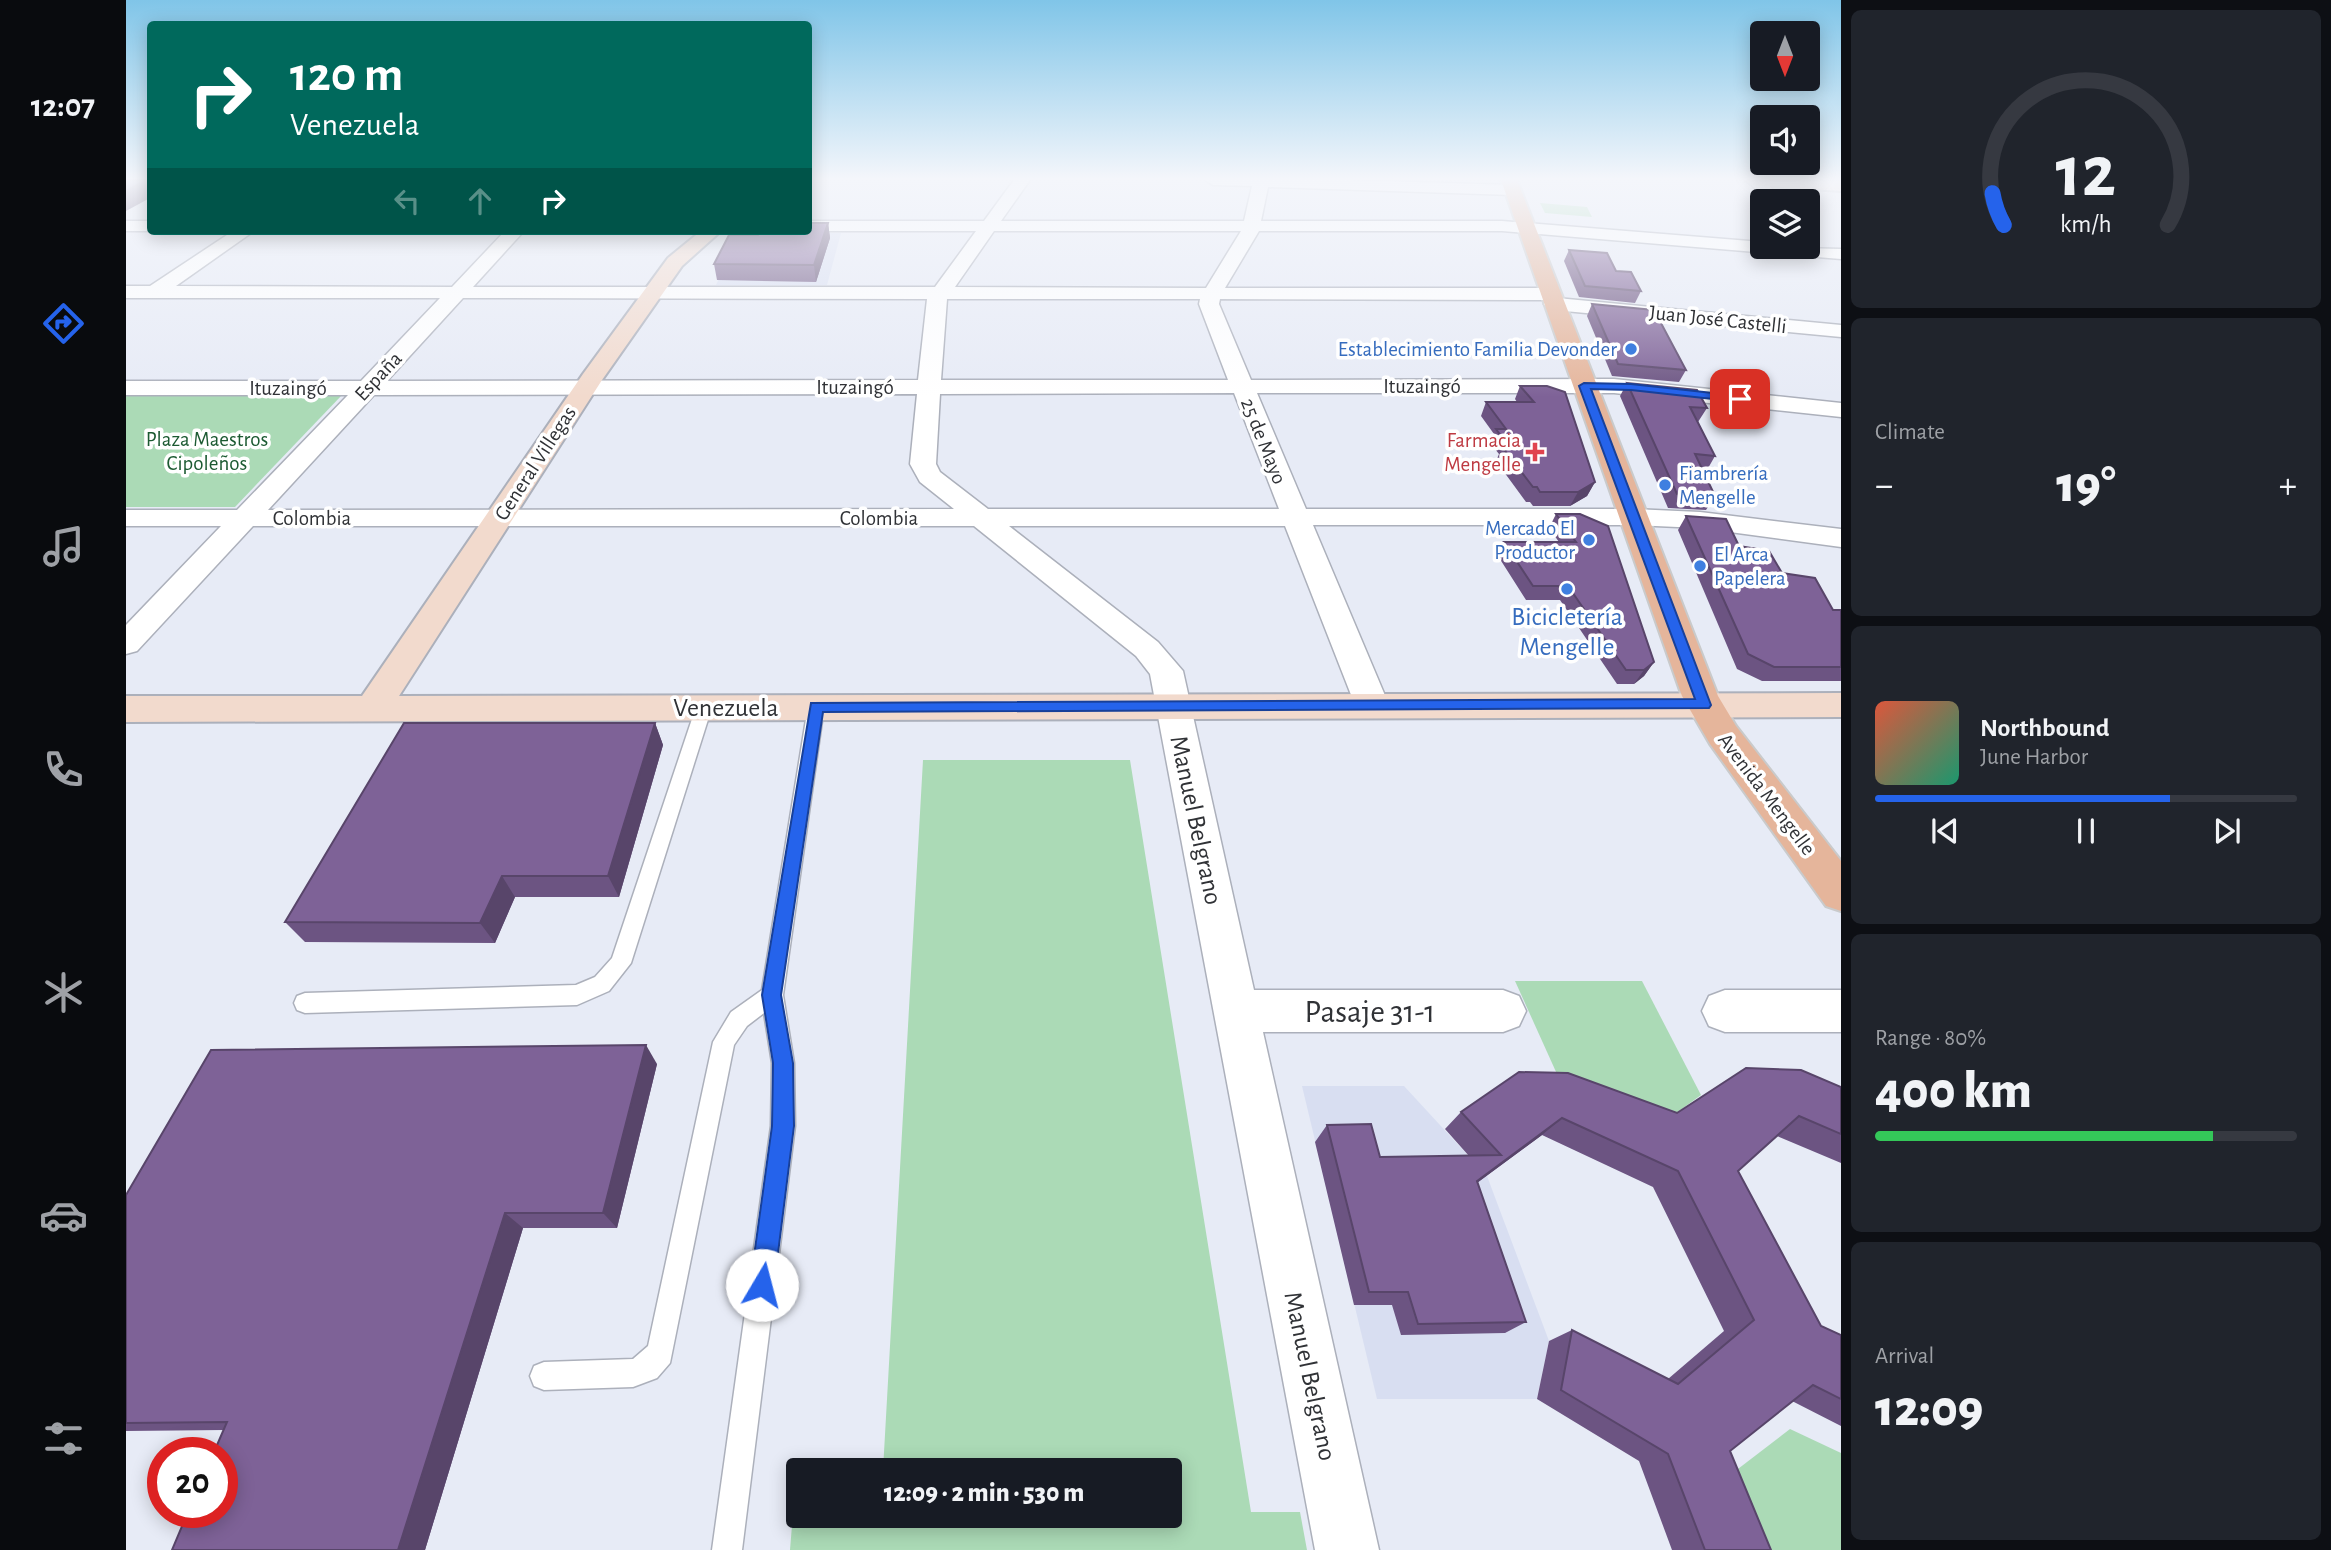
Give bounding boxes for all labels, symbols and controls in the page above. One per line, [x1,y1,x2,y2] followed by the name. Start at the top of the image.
[1750,21,1820,91] north arrow
[1750,21,1820,259] map controls
[175,49,266,140] icon: right
[290,51,403,100] text: 120 m
[31,90,95,122] text: 12:07
[1750,105,1820,175] button: sound
[290,109,420,141] text: Venezuela
[2056,137,2116,210] text: 12
[388,182,426,220] icon: left
[461,182,499,220] icon: ahead
[534,182,572,220] icon: right
[1750,189,1820,259] button: layers
[2060,212,2112,237] text: km/h
[39,299,88,348] icon: directions
[1648,302,1788,337] street label: Juan José Castelli
[1338,339,1617,360] place label: Establecimiento Familia Devonder
[1623,341,1639,357] marker: Establecimiento Familia Devonder
[351,348,406,405] street label: España
[1710,369,1770,429] pin
[1383,376,1461,397] street label: Ituzaingó
[816,377,894,398] street label: Ituzaingó
[249,378,327,399] street label: Ituzaingó
[1721,380,1759,418] icon: arrive
[1237,395,1290,487] street label: 25 de Mayo
[491,402,580,524] street label: General Villegas
[1875,421,1945,444] text: Climate
[146,429,268,474] park label: Plaza Maestros Cipoleños
[1444,430,1521,475] place label: Farmacia Mengelle
[1527,444,1543,460] marker: Farmacia Mengelle
[2056,459,2116,511] text: 19°
[1679,463,1768,508] place label: Fiambrería Mengelle
[1875,467,1893,505] text: −
[2279,467,2297,505] text: +
[1657,477,1673,493] marker: Fiambrería Mengelle
[273,508,352,529] street label: Colombia
[840,508,919,529] street label: Colombia
[1485,518,1575,563] place label: Mercado El Productor
[39,522,88,571] icon: music
[1581,532,1597,548] marker: Mercado El Productor
[1714,544,1786,589] place label: El Arca Papelera
[1692,558,1708,574] marker: El Arca Papelera
[1559,581,1575,597] marker: Bicicletería Mengelle
[1511,604,1623,660] place label: Bicicletería Mengelle
[673,695,779,721] street label: Venezuela
[1980,715,2109,741] text: Northbound
[1714,729,1819,859] street label: Avenida Mengelle
[1165,733,1227,907] street label: Manuel Belgrano
[39,745,88,794] icon: phone
[1980,746,2088,769] text: June Harbor
[1926,812,1964,850] icon: previous
[2067,812,2105,850] icon: pause
[2208,812,2246,850] icon: next
[39,968,88,1017] icon: climate
[1305,996,1435,1028] street label: Pasaje 31-1
[1875,1027,1986,1050] text: Range · 80%
[1875,1065,2032,1117] text: 400 km
[39,1191,88,1240] icon: car
[725,1248,799,1322] position arrow
[1279,1289,1341,1463] street label: Manuel Belgrano
[1875,1345,1934,1368] text: Arrival
[1875,1383,1983,1435] text: 12:09
[39,1414,88,1463] icon: filters
[147,1437,238,1528] speed limit sign: 20
[884,1480,1084,1506] text: 12:09 · 2 min · 530 m

